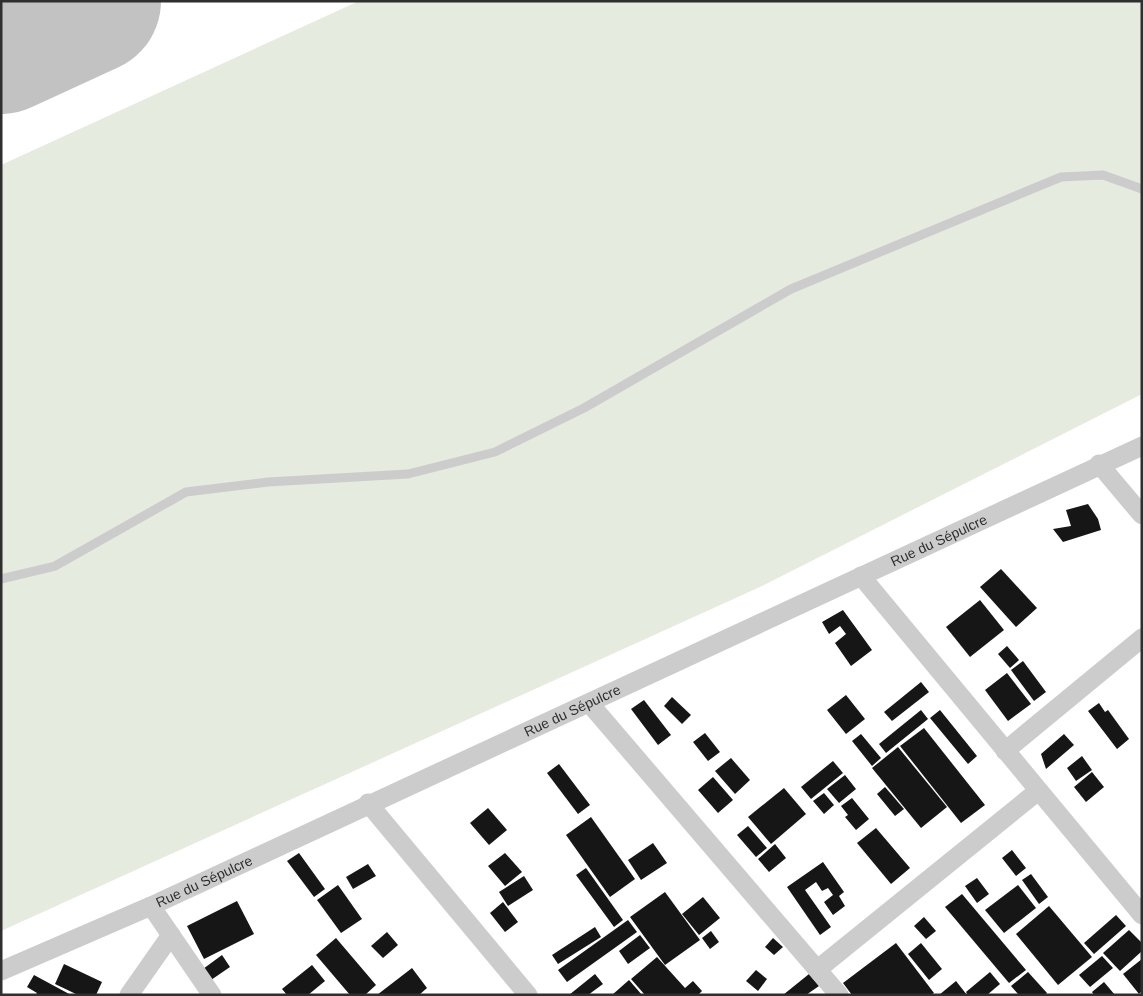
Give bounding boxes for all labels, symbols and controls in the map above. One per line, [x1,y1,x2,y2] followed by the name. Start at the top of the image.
[888,511,990,570] street label: Rue du Sépulcre
[522,681,623,740] street label: Rue du Sépulcre
[153,852,255,911] street label: Rue du Sépulcre

